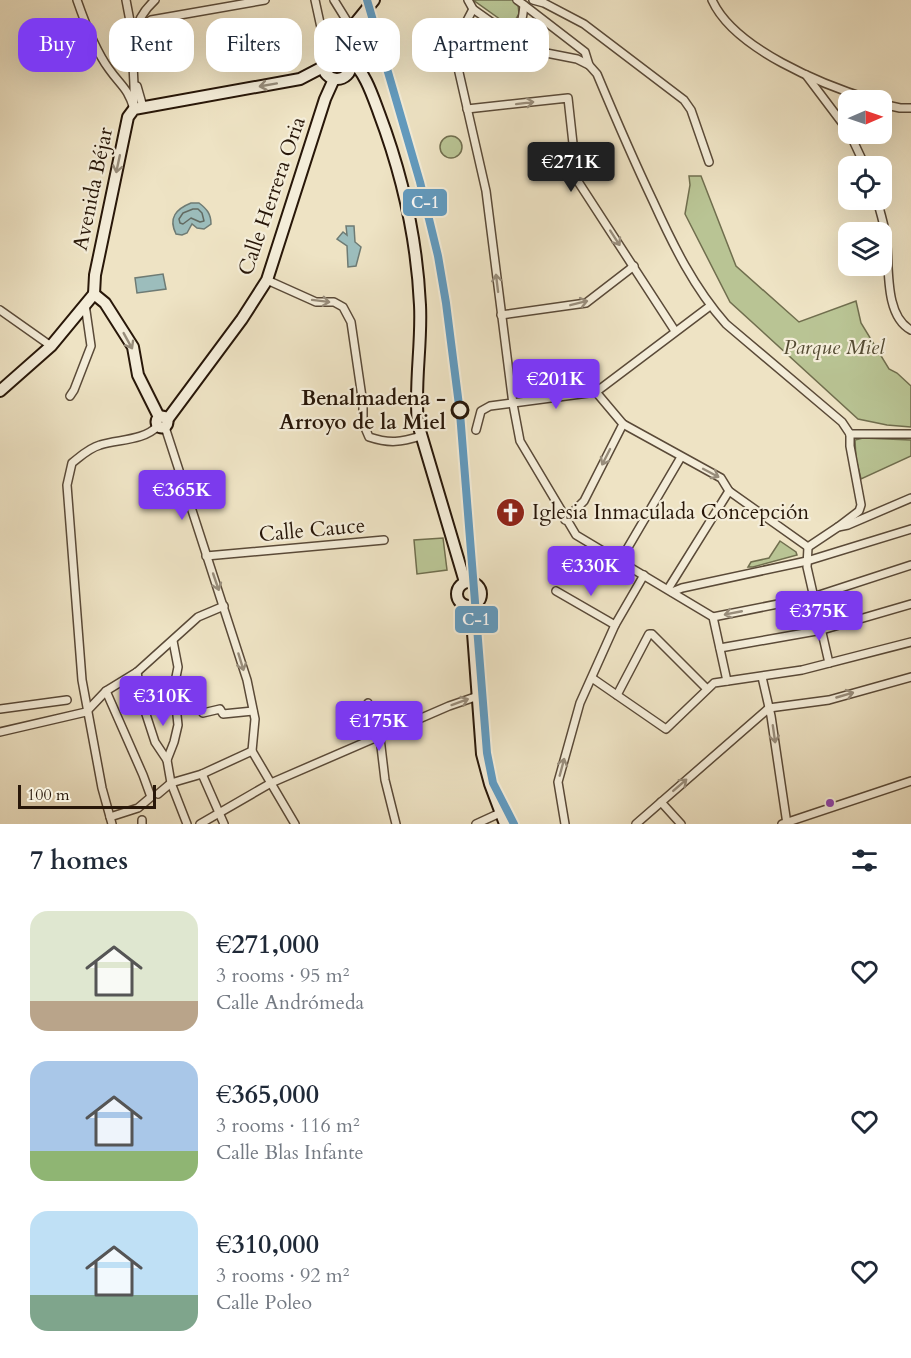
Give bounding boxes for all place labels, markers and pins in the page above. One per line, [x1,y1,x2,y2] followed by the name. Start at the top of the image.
[529,142,613,193] pin: €271K
[514,359,598,410] pin: €201K
[279,384,446,437] place label: Benalmadena - Arroyo de la Miel
[451,401,469,419] marker: Benalmadena - Arroyo de la Miel
[140,470,224,521] pin: €365K
[495,496,527,528] church icon: Iglesia Inmaculada Concepción
[532,498,809,527] place label: Iglesia Inmaculada Concepción
[549,546,633,597] pin: €330K
[777,591,861,642] pin: €375K
[121,676,205,727] pin: €310K
[337,701,421,752] pin: €175K
[824,797,836,809] unlabelled marker

